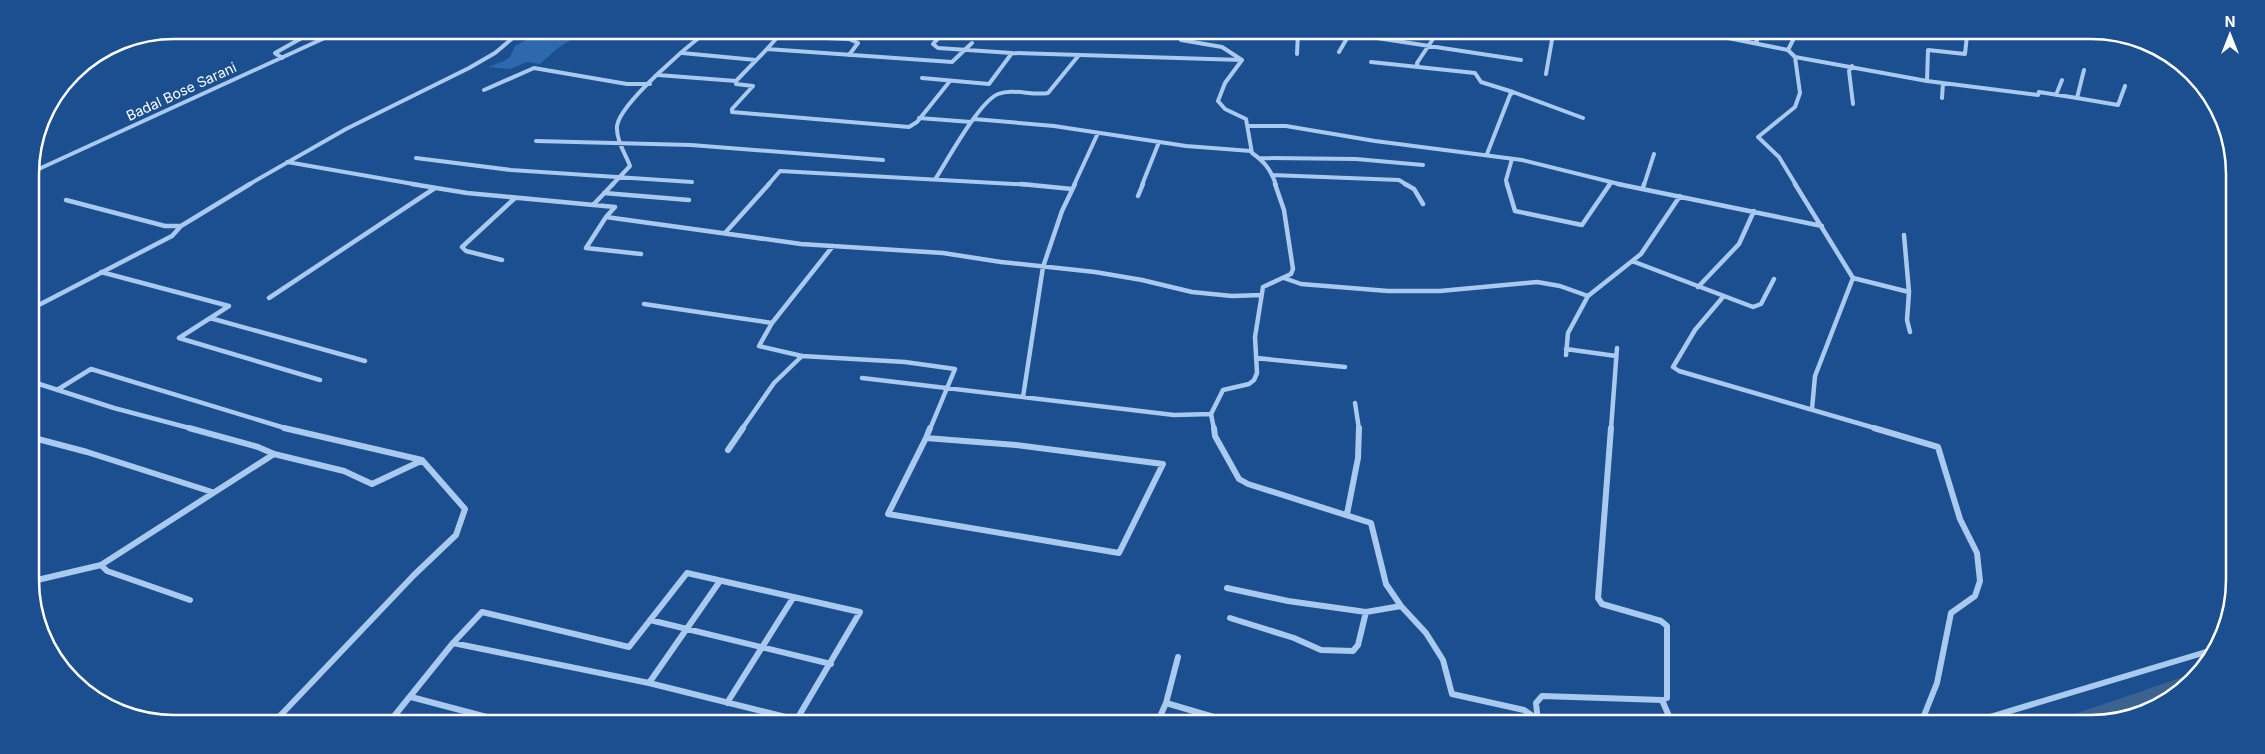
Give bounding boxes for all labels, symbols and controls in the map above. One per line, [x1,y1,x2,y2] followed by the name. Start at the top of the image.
[2205,10,2255,60] north arrow
[2225,13,2235,30] text: N
[123,58,239,124] street label: Badal Bose Sarani

